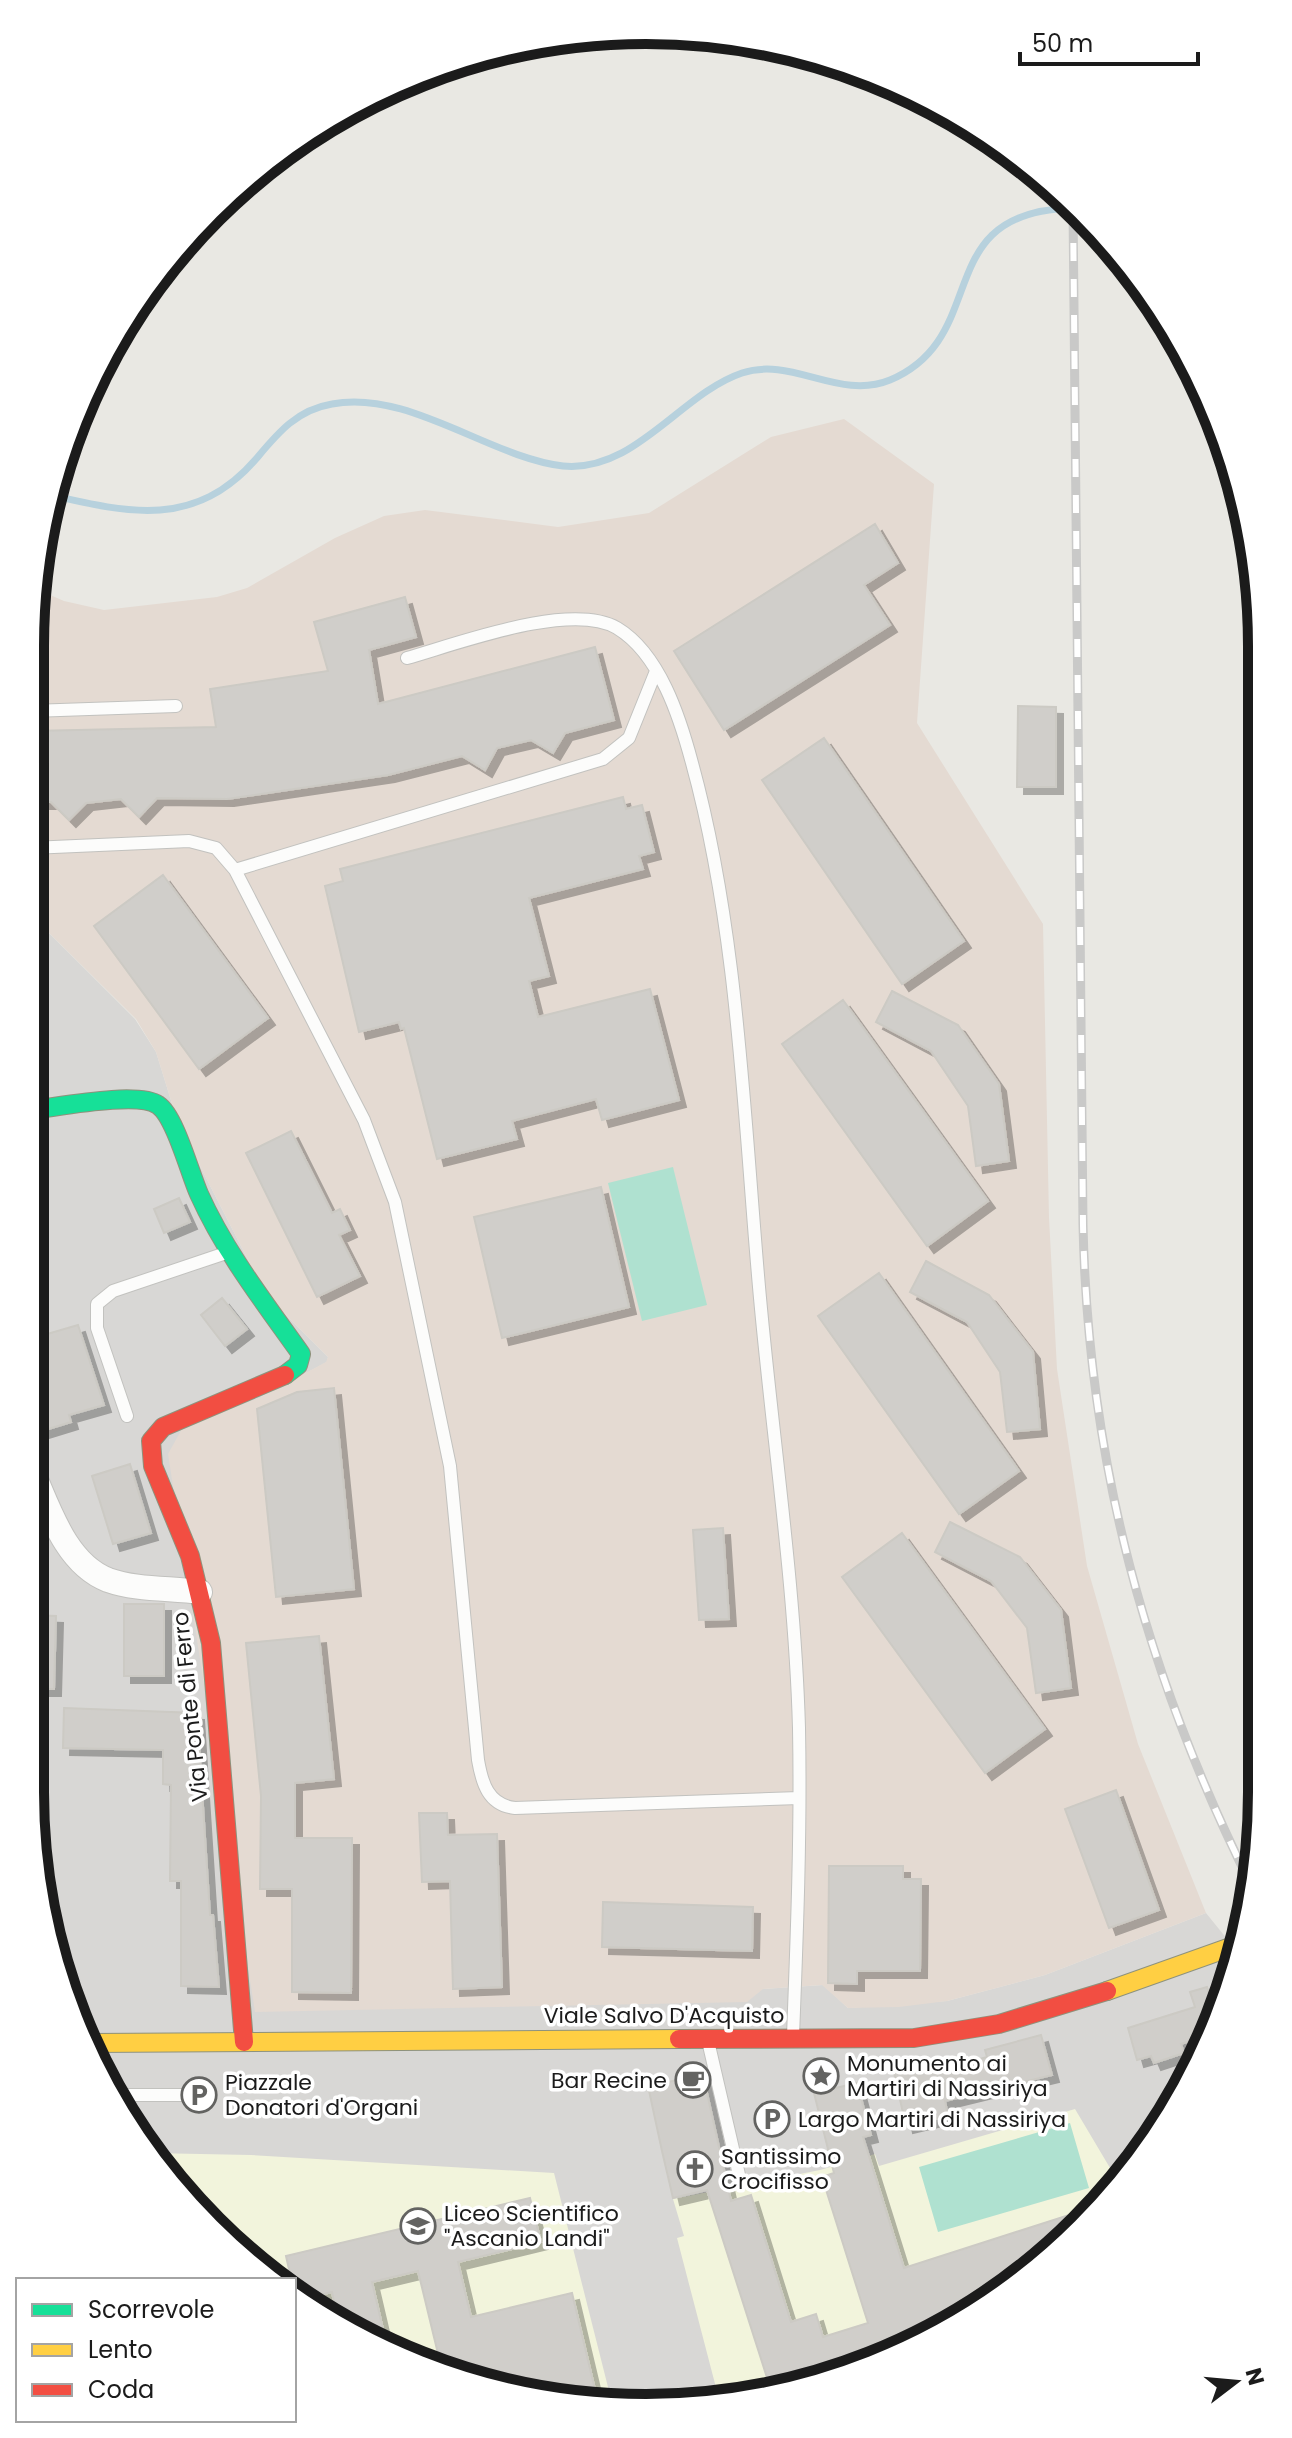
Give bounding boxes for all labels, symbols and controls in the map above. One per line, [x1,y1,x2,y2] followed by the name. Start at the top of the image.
[1020,16,1198,66] scale bar
[1032,27,1093,60] text: 50 m
[165,1610,215,1804] street label: Via Ponte di Ferro
[544,2000,784,2031] street label: Viale Salvo D'Acquisto
[847,2048,1048,2104] place label: Monumento ai Martiri di Nassiriya
[802,2057,840,2095] place icon: Monumento ai Martiri di Nassiriya
[674,2061,712,2099] cafe icon: Bar Recine
[551,2065,667,2096] place label: Bar Recine
[225,2067,418,2123] place label: Piazzale Donatori d'Organi
[180,2076,218,2114] parking icon: Piazzale Donatori d'Organi
[753,2100,791,2138] parking icon: Largo Martiri di Nassiriya
[798,2104,1066,2135] place label: Largo Martiri di Nassiriya
[721,2141,841,2197] place label: Santissimo Crocifisso
[676,2150,714,2188] church icon: Santissimo Crocifisso
[444,2198,619,2254] place label: Liceo Scientifico "Ascanio Landi"
[399,2207,437,2245] school or university icon: Liceo Scientifico "Ascanio Landi"
[16,2278,296,2422] legend
[88,2293,214,2326] text: Scorrevole
[88,2333,153,2366] text: Lento
[1196,2342,1276,2422] north arrow
[1238,2364,1272,2389] text: N
[88,2373,154,2406] text: Coda

